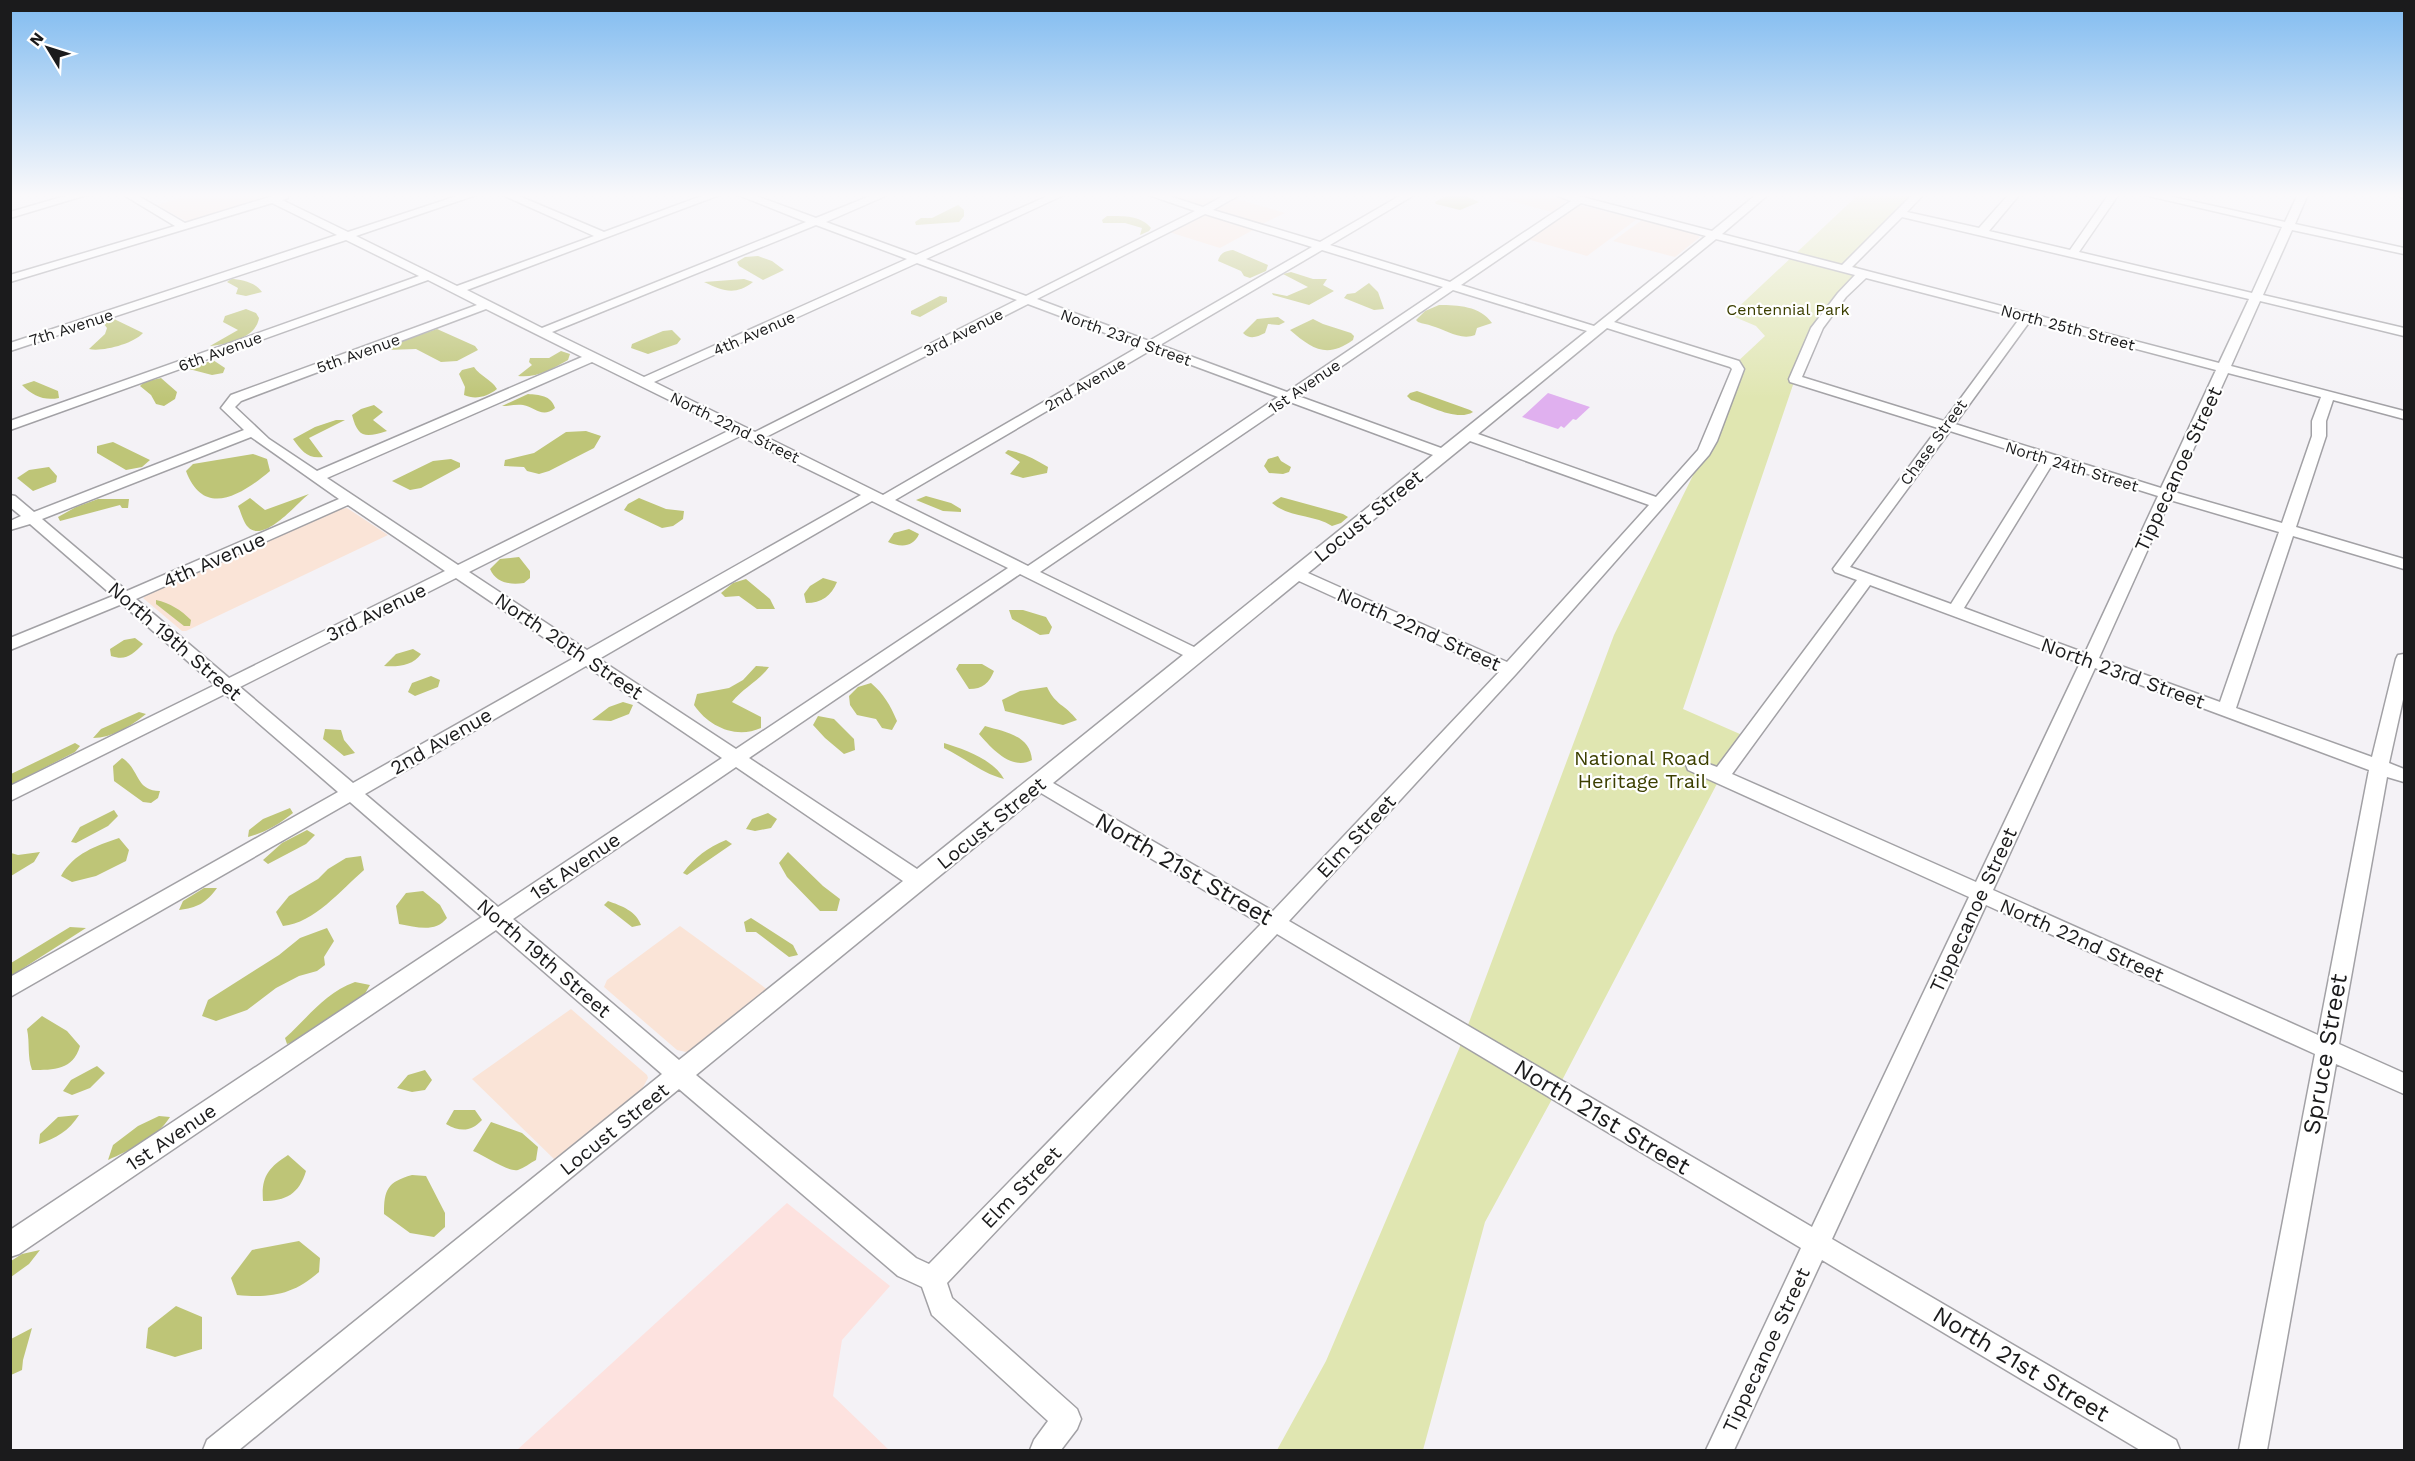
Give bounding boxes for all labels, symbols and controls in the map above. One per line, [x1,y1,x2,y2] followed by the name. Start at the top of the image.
[18,18,78,78] north arrow
[25,29,48,50] text: N
[1726,300,1850,319] park label: Centennial Park
[1999,300,2137,355] street label: North 25th Street
[920,304,1006,361] street label: 3rd Avenue
[27,305,115,350] street label: 7th Avenue
[1058,305,1194,370] street label: North 23rd Street
[710,307,798,360] street label: 4th Avenue
[176,328,265,375] street label: 6th Avenue
[314,330,402,377] street label: 5th Avenue
[1041,354,1129,415] street label: 2nd Avenue
[1265,355,1344,417] street label: 1st Avenue
[2129,382,2227,555] street label: Tippecanoe Street
[667,388,803,467] street label: North 22nd Street
[1896,396,1971,489] street label: Chase Street
[2003,437,2141,496] street label: North 24th Street
[1309,464,1428,567] street label: Locust Street
[159,527,269,593] street label: 4th Avenue
[103,576,247,706] street label: North 19th Street
[322,577,430,647] street label: 3rd Avenue
[1333,582,1505,676] street label: North 22nd Street
[490,588,648,705] street label: North 20th Street
[2038,632,2209,714] street label: North 23rd Street
[386,702,496,780] street label: 2nd Avenue
[1574,746,1710,793] park label: National Road Heritage Trail
[932,771,1051,874] street label: Locust Street
[1311,789,1401,883] street label: Elm Street
[1090,807,1278,931] street label: North 21st Street
[1924,823,2022,996] street label: Tippecanoe Street
[525,827,625,905] street label: 1st Avenue
[472,893,616,1023] street label: North 19th Street
[1996,893,2168,987] street label: North 22nd Street
[2297,971,2353,1137] street label: Spruce Street
[1509,1053,1695,1181] street label: North 21st Street
[555,1077,674,1180] street label: Locust Street
[121,1098,221,1176] street label: 1st Avenue
[976,1140,1067,1233] street label: Elm Street
[1717,1263,1815,1436] street label: Tippecanoe Street
[1928,1300,2114,1428] street label: North 21st Street

